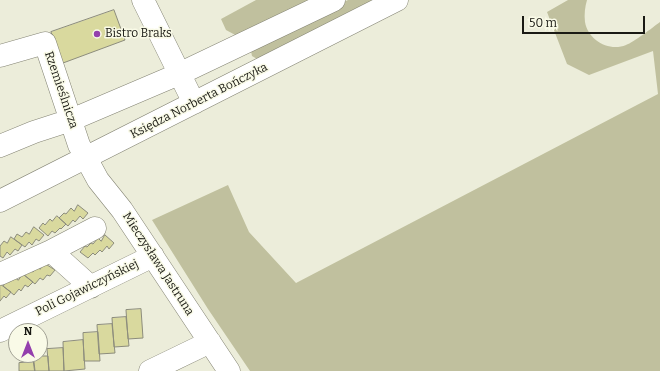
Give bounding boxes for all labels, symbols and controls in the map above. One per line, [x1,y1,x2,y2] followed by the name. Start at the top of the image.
[524,8,647,34] scale bar
[529,16,557,30] text: 50 m
[105,27,172,41] place label: Bistro Braks
[92,29,102,39] marker: Bistro Braks
[41,49,81,131] street label: Rzemieślnicza
[128,60,270,142] street label: Księdza Norberta Bończyka
[119,210,197,318] street label: Mieczysława Jastruna
[33,257,141,319] street label: Poli Gojawiczyńskiej
[8,323,48,363] north arrow
[24,325,32,338] text: N

